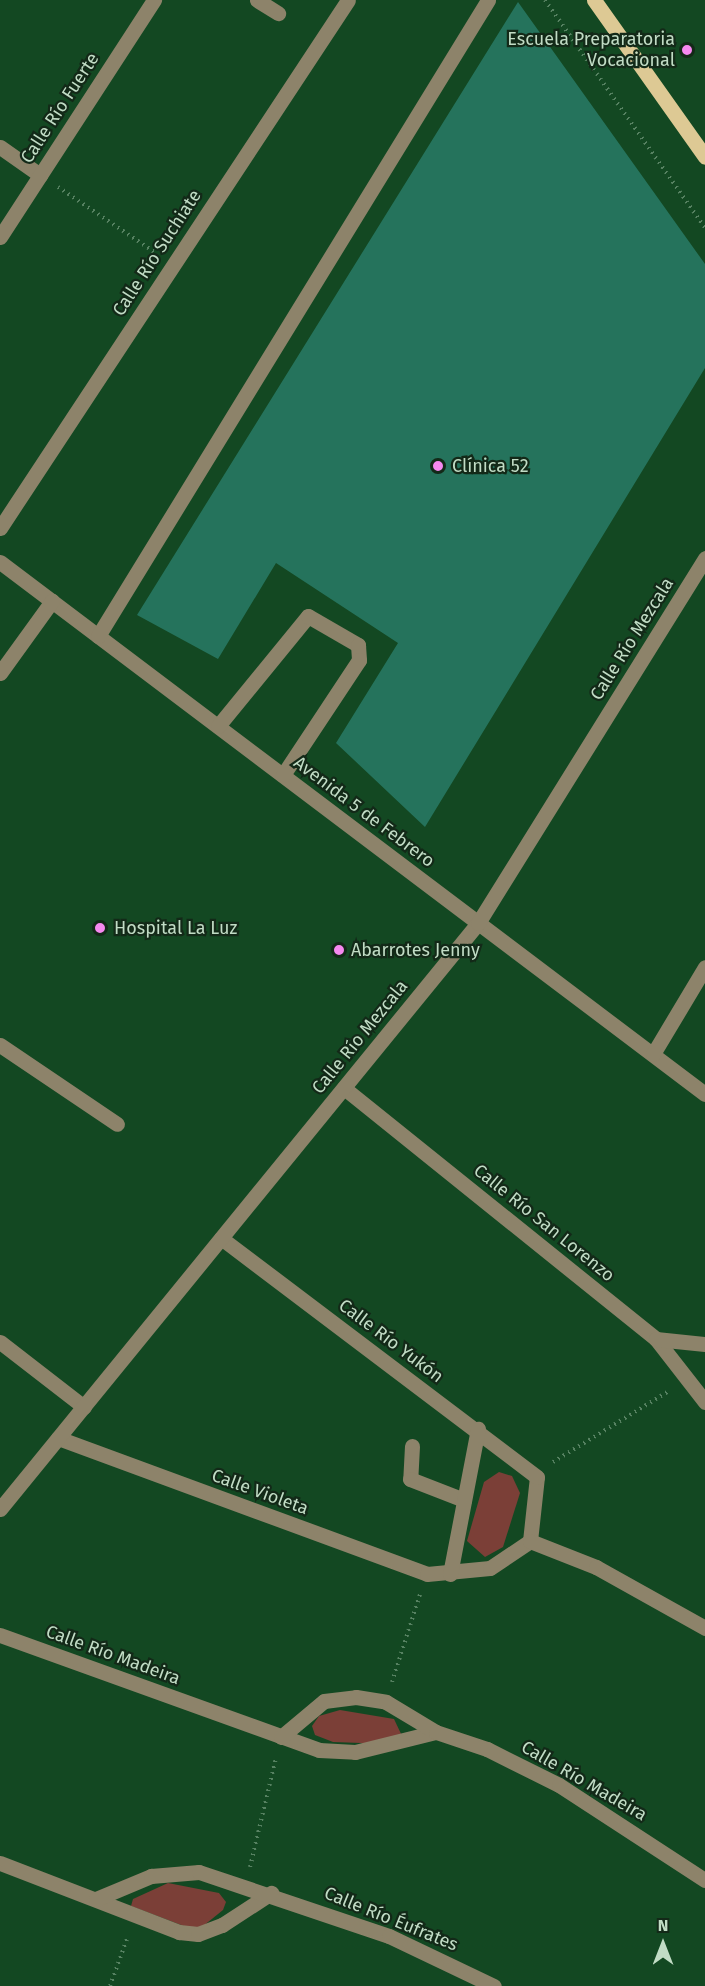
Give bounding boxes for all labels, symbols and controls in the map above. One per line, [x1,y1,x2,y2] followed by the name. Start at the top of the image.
[507,29,675,72] place label: Escuela Preparatoria Vocacional
[680,43,694,57] marker: Escuela Preparatoria Vocacional
[16,49,104,167] street label: Calle Río Fuerte
[108,186,206,320] street label: Calle Río Suchiate
[452,455,529,477] place label: Clínica 52
[429,457,447,475] marker: Clínica 52
[586,574,678,704] street label: Calle Río Mezcala
[289,752,439,872] street label: Avenida 5 de Febrero
[114,917,237,939] place label: Hospital La Luz
[91,919,109,937] marker: Hospital La Luz
[351,939,480,961] place label: Abarrotes Jenny
[332,943,346,957] marker: Abarrotes Jenny
[307,976,413,1098] street label: Calle Río Mezcala
[469,1160,619,1286] street label: Calle Río San Lorenzo
[334,1295,448,1387] street label: Calle Río Yukón
[209,1465,311,1519] street label: Calle Violeta
[43,1621,183,1689] street label: Calle Río Madeira
[517,1736,651,1826] street label: Calle Río Madeira
[321,1882,461,1956] street label: Calle Río Éufrates
[633,1914,693,1974] north arrow
[658,1916,668,1935] text: N

